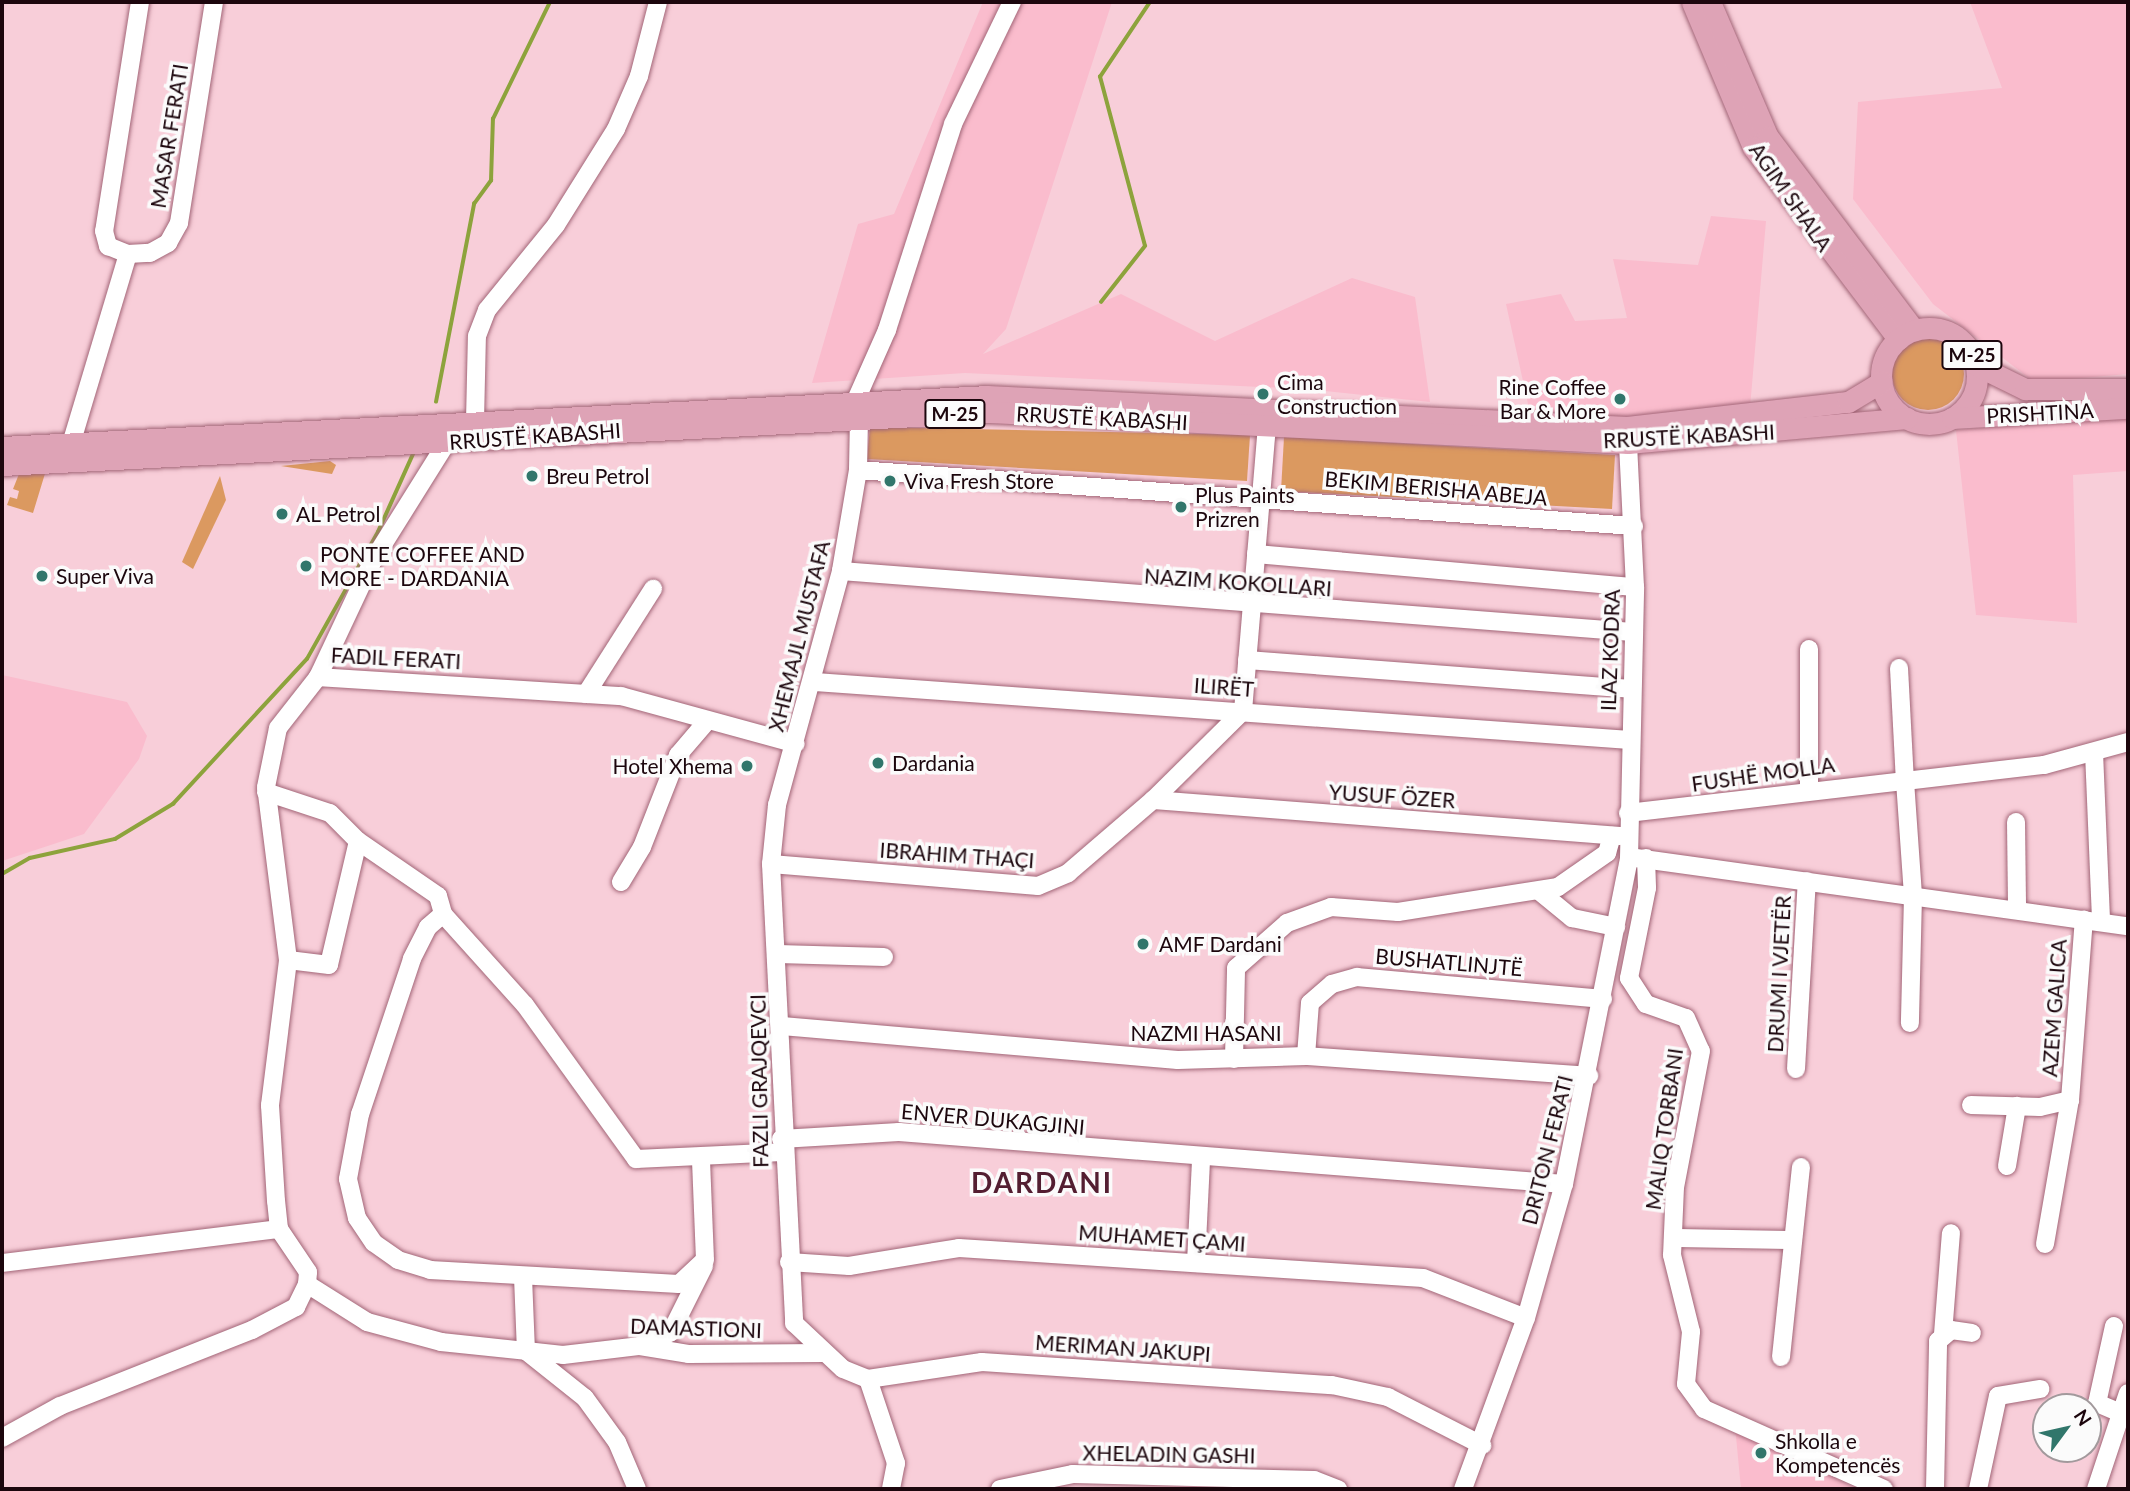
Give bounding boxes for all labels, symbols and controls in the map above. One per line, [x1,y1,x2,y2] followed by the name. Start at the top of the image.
[145,62,193,210] street label: MASAR FERATI
[1744,138,1838,256] street label: AGIM SHALA
[1940,340,2004,370] road number: M-25
[1277,369,1397,419] place label: Cima Construction
[1498,374,1606,424] place label: Rine Coffee Bar & More
[1255,386,1271,402] marker: Cima Construction
[1612,391,1628,407] marker: Rine Coffee Bar & More
[923,398,986,430] road number: M-25
[1986,398,2094,428] street label: PRISHTINA
[1015,401,1189,435] street label: RRUSTË KABASHI
[448,417,622,455] street label: RRUSTË KABASHI
[1602,419,1776,453] street label: RRUSTË KABASHI
[546,463,649,489] place label: Breu Petrol
[1323,466,1549,510] street label: BEKIM BERISHA ABEJA
[524,468,540,484] marker: Breu Petrol
[904,468,1054,494] place label: Viva Fresh Store
[882,473,898,489] marker: Viva Fresh Store
[1195,482,1295,532] place label: Plus Paints Prizren
[1173,499,1189,515] marker: Plus Paints Prizren
[296,501,381,527] place label: AL Petrol
[274,506,290,522] marker: AL Petrol
[763,537,835,735] street label: XHEMAJL MUSTAFA
[320,541,526,591] place label: PONTE COFFEE AND MORE - DARDANIA
[298,558,314,574] marker: PONTE COFFEE AND MORE - DARDANIA
[56,563,155,589] place label: Super Viva
[1143,563,1333,601] street label: NAZIM KOKOLLARI
[34,568,50,584] marker: Super Viva
[1595,589,1625,711] street label: ILAZ KODRA
[330,642,462,674] street label: FADIL FERATI
[1193,672,1255,702] street label: ILIRËT
[892,750,975,776] place label: Dardania
[1690,751,1836,797] street label: FUSHË MOLLA
[613,753,733,779] place label: Hotel Xhema
[870,755,886,771] marker: Dardania
[739,758,755,774] marker: Hotel Xhema
[1328,779,1456,813] street label: YUSUF ÖZER
[878,837,1036,873] street label: IBRAHIM THAÇI
[1762,894,1796,1054] street label: DRUMI I VJETËR
[1159,931,1282,957] place label: AMF Dardani
[1133,934,1153,954] marker: AMF Dardani
[2037,938,2071,1078] street label: AZEM GALICA
[1374,943,1524,981] street label: BUSHATLINJTË
[745,994,773,1168] street label: FAZLI GRAJQEVCI
[1130,1020,1282,1046] street label: NAZMI HASANI
[1640,1046,1688,1212] street label: MALIQ TORBANI
[1516,1073,1578,1227] street label: DRITON FERATI
[900,1098,1086,1140] street label: ENVER DUKAGJINI
[972,1165,1112,1199] district label: DARDANI
[1077,1220,1247,1256] street label: MUHAMET ÇAMI
[630,1313,762,1343] street label: DAMASTIONI
[1034,1329,1212,1367] street label: MERIMAN JAKUPI
[2032,1393,2102,1463] north arrow
[2070,1405,2097,1430] text: N
[1775,1428,1900,1478] place label: Shkolla e Kompetencës
[1082,1440,1256,1468] street label: XHELADIN GASHI
[1753,1445,1769,1461] marker: Shkolla e Kompetencës

